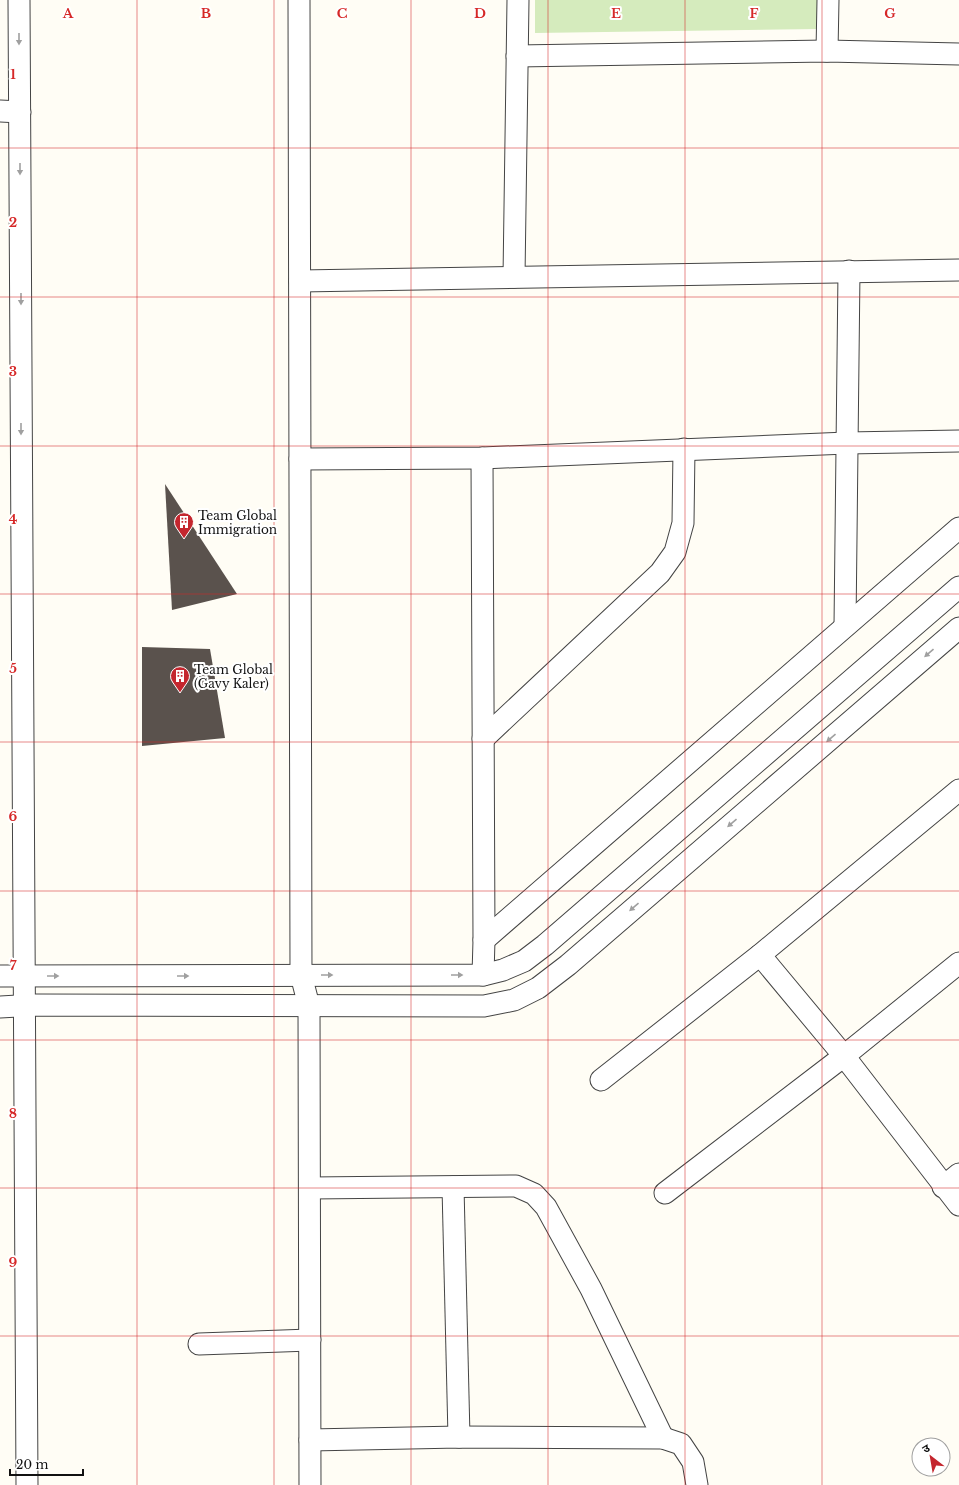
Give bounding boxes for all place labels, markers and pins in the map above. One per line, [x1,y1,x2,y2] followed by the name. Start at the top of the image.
[198,508,277,537] place label: Team Global Immigration
[173,511,195,539] building icon: Team Global Immigration
[194,662,273,691] place label: Team Global (Gavy Kaler)
[169,665,191,693] building icon: Team Global (Gavy Kaler)

